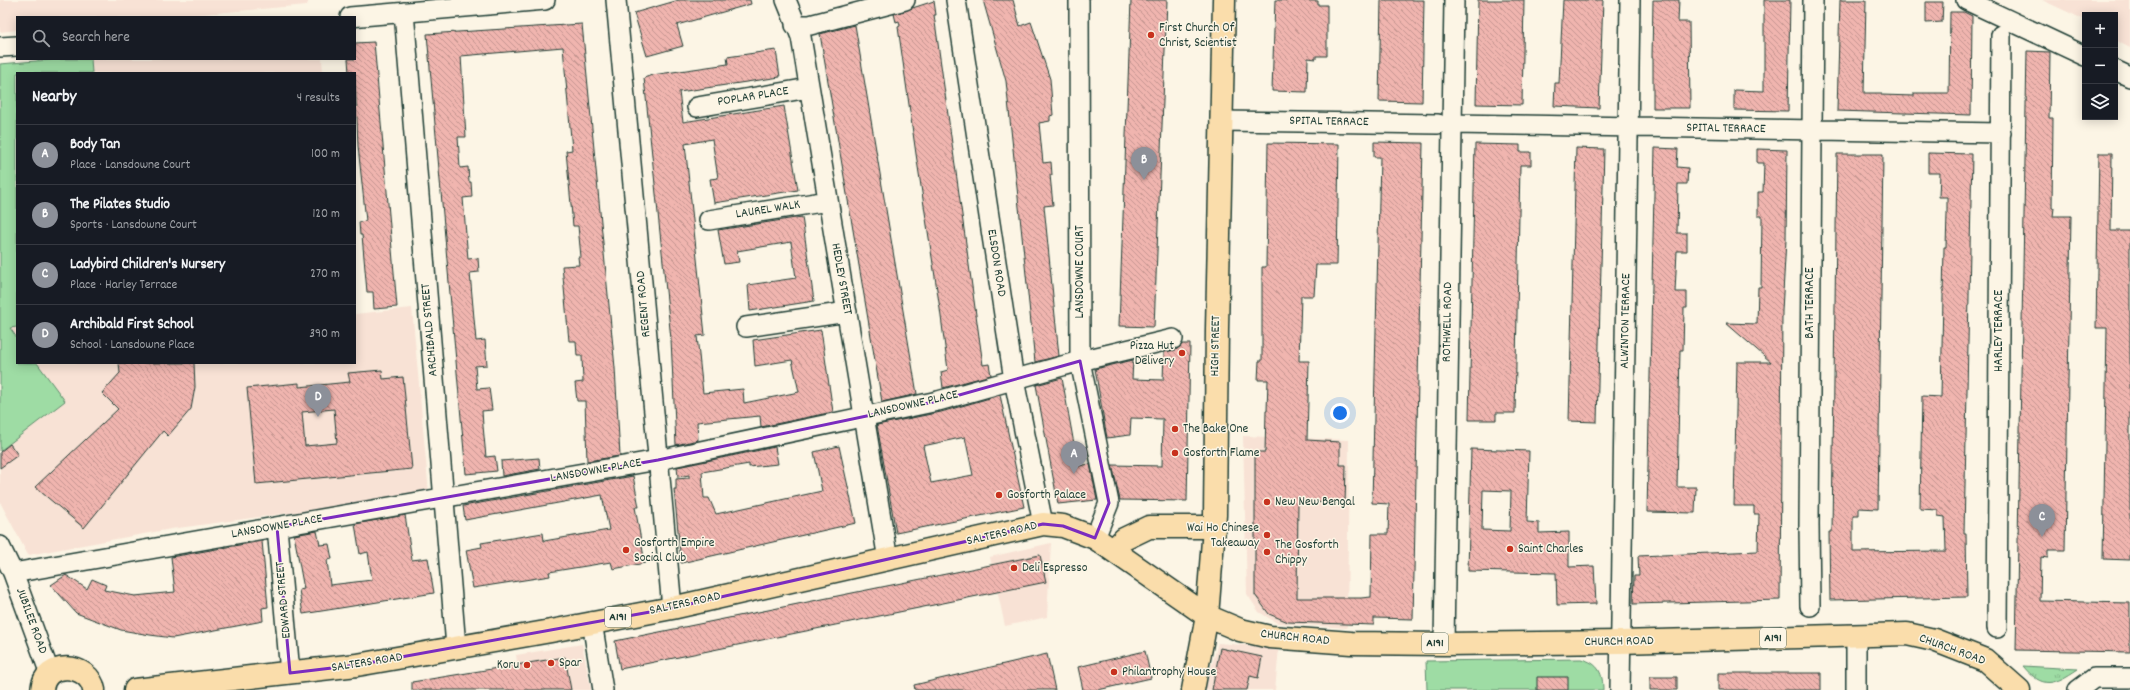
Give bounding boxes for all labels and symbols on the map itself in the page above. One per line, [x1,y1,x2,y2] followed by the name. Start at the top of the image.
[1159,19,1237,53] place label: First Church Of Christ, Scientist
[1146,30,1156,40] marker: First Church Of Christ, Scientist
[716,82,790,112] street label: POPLAR PLACE
[1289,112,1369,132] street label: SPITAL TERRACE
[1686,119,1766,139] street label: SPITAL TERRACE
[1131,147,1157,180] pin: B
[734,196,802,224] street label: LAUREL WALK
[1071,225,1090,319] street label: LANSDOWNE COURT
[981,228,1011,298] street label: ELSDON ROAD
[825,242,857,316] street label: HEDLEY STREET
[1801,267,1820,339] street label: BATH TERRACE
[632,270,656,338] street label: REGENT ROAD
[1616,273,1636,369] street label: ALWINTON TERRACE
[1438,281,1458,362] street label: ROTHWELL ROAD
[416,283,444,377] street label: ARCHIBALD STREET
[1990,290,2009,372] street label: HARLEY TERRACE
[1206,315,1226,377] street label: HIGH STREET
[1130,337,1175,371] place label: Pizza Hut Delivery
[1177,348,1187,358] marker: Pizza Hut Delivery
[305,384,331,417] pin: D
[866,385,960,425] street label: LANSDOWNE PLACE
[1330,403,1350,423] your location
[1183,420,1249,439] place label: The Bake One
[1170,424,1180,434] marker: The Bake One
[1061,441,1087,474] pin: A
[1183,444,1260,463] place label: Gosforth Flame
[1170,448,1180,458] marker: Gosforth Flame
[549,454,643,488] street label: LANSDOWNE PLACE
[1007,486,1086,505] place label: Gosforth Palace
[994,490,1004,500] marker: Gosforth Palace
[1275,493,1355,512] place label: New New Bengal
[1262,497,1272,507] marker: New New Bengal
[2029,504,2055,537] pin: C
[230,510,324,544] street label: LANSDOWNE PLACE
[965,517,1039,551] street label: SALTERS ROAD
[1187,519,1260,553] place label: Wai Ho Chinese Takeaway
[1262,530,1272,540] marker: Wai Ho Chinese Takeaway
[634,534,715,568] place label: Gosforth Empire Social Club
[1275,536,1339,570] place label: The Gosforth Chippy
[1518,540,1584,559] place label: Saint Charles
[1505,544,1515,554] marker: Saint Charles
[621,545,631,555] marker: Gosforth Empire Social Club
[1262,547,1272,557] marker: The Gosforth Chippy
[1022,559,1088,578] place label: Deli Espresso
[271,561,297,639] street label: EDWARD STREET
[1009,563,1019,573] marker: Deli Espresso
[10,585,52,657] street label: JUBILEE ROAD
[648,587,722,621] street label: SALTERS ROAD
[605,607,631,627] road number: A191
[1260,625,1331,651] street label: CHURCH ROAD
[1760,628,1786,648] road number: A191
[1916,629,1988,671] street label: CHURCH ROAD
[1584,632,1654,652] street label: CHURCH ROAD
[1422,633,1448,653] road number: A191
[330,648,404,678] street label: SALTERS ROAD
[559,654,582,673] place label: Spar
[497,656,519,675] place label: Koru
[546,658,556,668] marker: Spar
[522,660,532,670] marker: Koru
[1122,663,1217,682] place label: Philantrophy House
[1109,667,1119,677] marker: Philantrophy House

